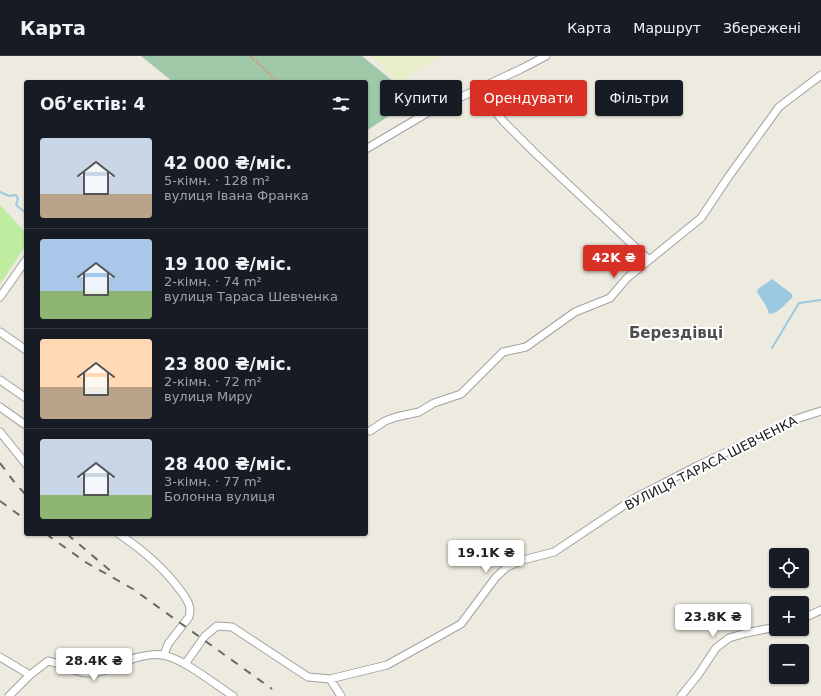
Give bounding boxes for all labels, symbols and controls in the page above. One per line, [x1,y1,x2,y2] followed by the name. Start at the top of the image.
[20,17,86,39] text: Карта
[567,20,611,36] text: Карта
[633,20,701,36] text: Маршрут
[723,20,801,36] text: Збережені
[380,80,462,116] chip: Купити
[470,80,587,116] chip: Орендувати
[595,80,683,116] chip: Фільтри
[330,93,352,115] icon: filters
[40,94,145,114] text: Об’єктів: 4
[164,153,292,173] text: 42 000 ₴/міс.
[72,154,120,202] icon: home
[164,173,270,188] text: 5-кімн. · 128 m²
[164,188,309,203] text: вулиця Івана Франка
[586,245,642,279] pin: 42K ₴
[592,250,636,265] text: 42K ₴
[164,254,292,274] text: 19 100 ₴/міс.
[72,255,120,303] icon: home
[164,274,262,289] text: 2-кімн. · 74 m²
[164,289,338,304] text: вулиця Тараса Шевченка
[629,324,723,342] district label: Берездівці
[164,354,292,374] text: 23 800 ₴/міс.
[72,355,120,403] icon: home
[164,374,262,389] text: 2-кімн. · 72 m²
[164,389,253,404] text: вулиця Миру
[622,413,800,513] street label: ВУЛИЦЯ ТАРАСА ШЕВЧЕНКА
[164,454,292,474] text: 28 400 ₴/міс.
[72,455,120,503] icon: home
[164,474,262,489] text: 3-кімн. · 77 m²
[164,489,275,504] text: Болонна вулиця
[449,540,523,574] pin: 19.1K ₴
[457,545,515,560] text: 19.1K ₴
[769,548,809,684] map controls
[769,548,809,588] button: locate
[769,596,809,636] button: +
[676,604,750,638] pin: 23.8K ₴
[684,609,742,624] text: 23.8K ₴
[769,644,809,684] button: −
[57,648,131,682] pin: 28.4K ₴
[65,653,123,668] text: 28.4K ₴

